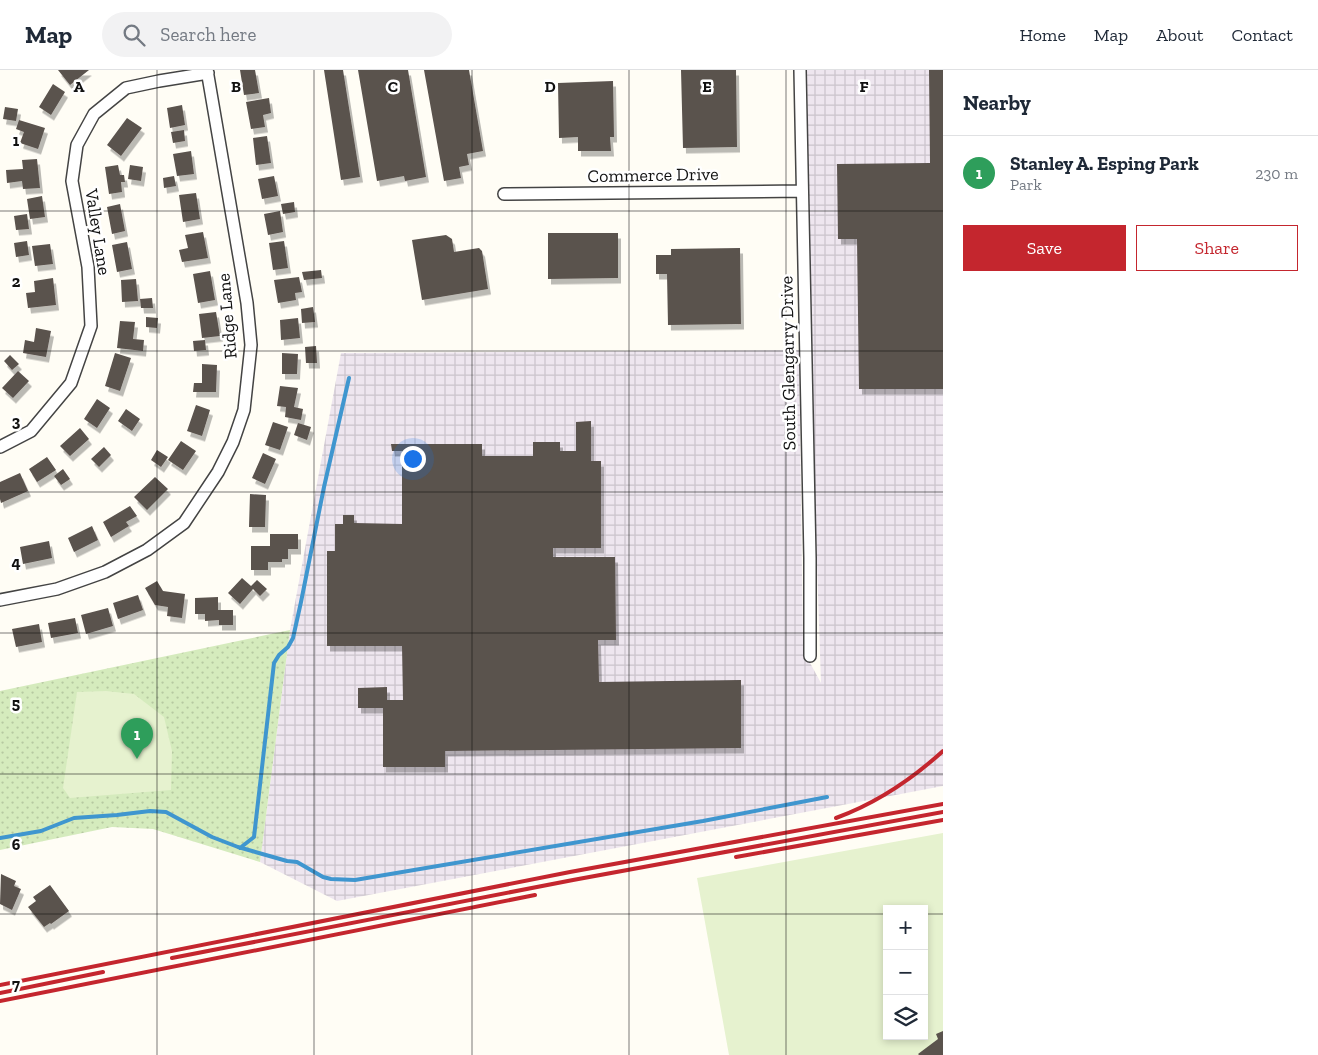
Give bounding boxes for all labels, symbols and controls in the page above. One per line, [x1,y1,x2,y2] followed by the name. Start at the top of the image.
[102,12,452,57] search box
[25,20,72,49] text: Map
[120,21,148,49] icon: search
[160,23,257,46] text: Search here
[1019,24,1066,46] text: Home
[1094,24,1128,46] text: Map
[1156,24,1203,46] text: About
[1231,24,1293,46] text: Contact
[74,77,85,96] text: A
[231,77,241,96] text: B
[388,77,398,96] text: C
[544,77,556,96] text: D
[702,77,712,96] text: E
[859,77,869,96] text: F
[963,90,1031,115] text: Nearby
[13,131,20,150] text: 1
[1010,152,1199,175] text: Stanley A. Esping Park
[587,163,719,187] street label: Commerce Drive
[976,164,982,183] text: 1
[1255,164,1298,183] text: 230 m
[1010,175,1042,194] text: Park
[80,186,116,277] street label: Valley Lane
[963,225,1126,271] button: Save
[1136,225,1298,271] button: Share
[12,272,21,291] text: 2
[212,272,242,360] street label: Ridge Lane
[775,276,801,450] street label: South Glengarry Drive
[12,412,21,431] text: 3
[400,446,426,472] your location
[11,553,21,572] text: 4
[12,694,20,713] text: 5
[121,718,153,759] pin: 1
[12,835,21,854] text: 6
[883,905,928,1040] map controls
[883,905,928,950] button: +
[883,950,928,995] button: −
[12,975,20,994] text: 7
[883,995,928,1040] button: layers

